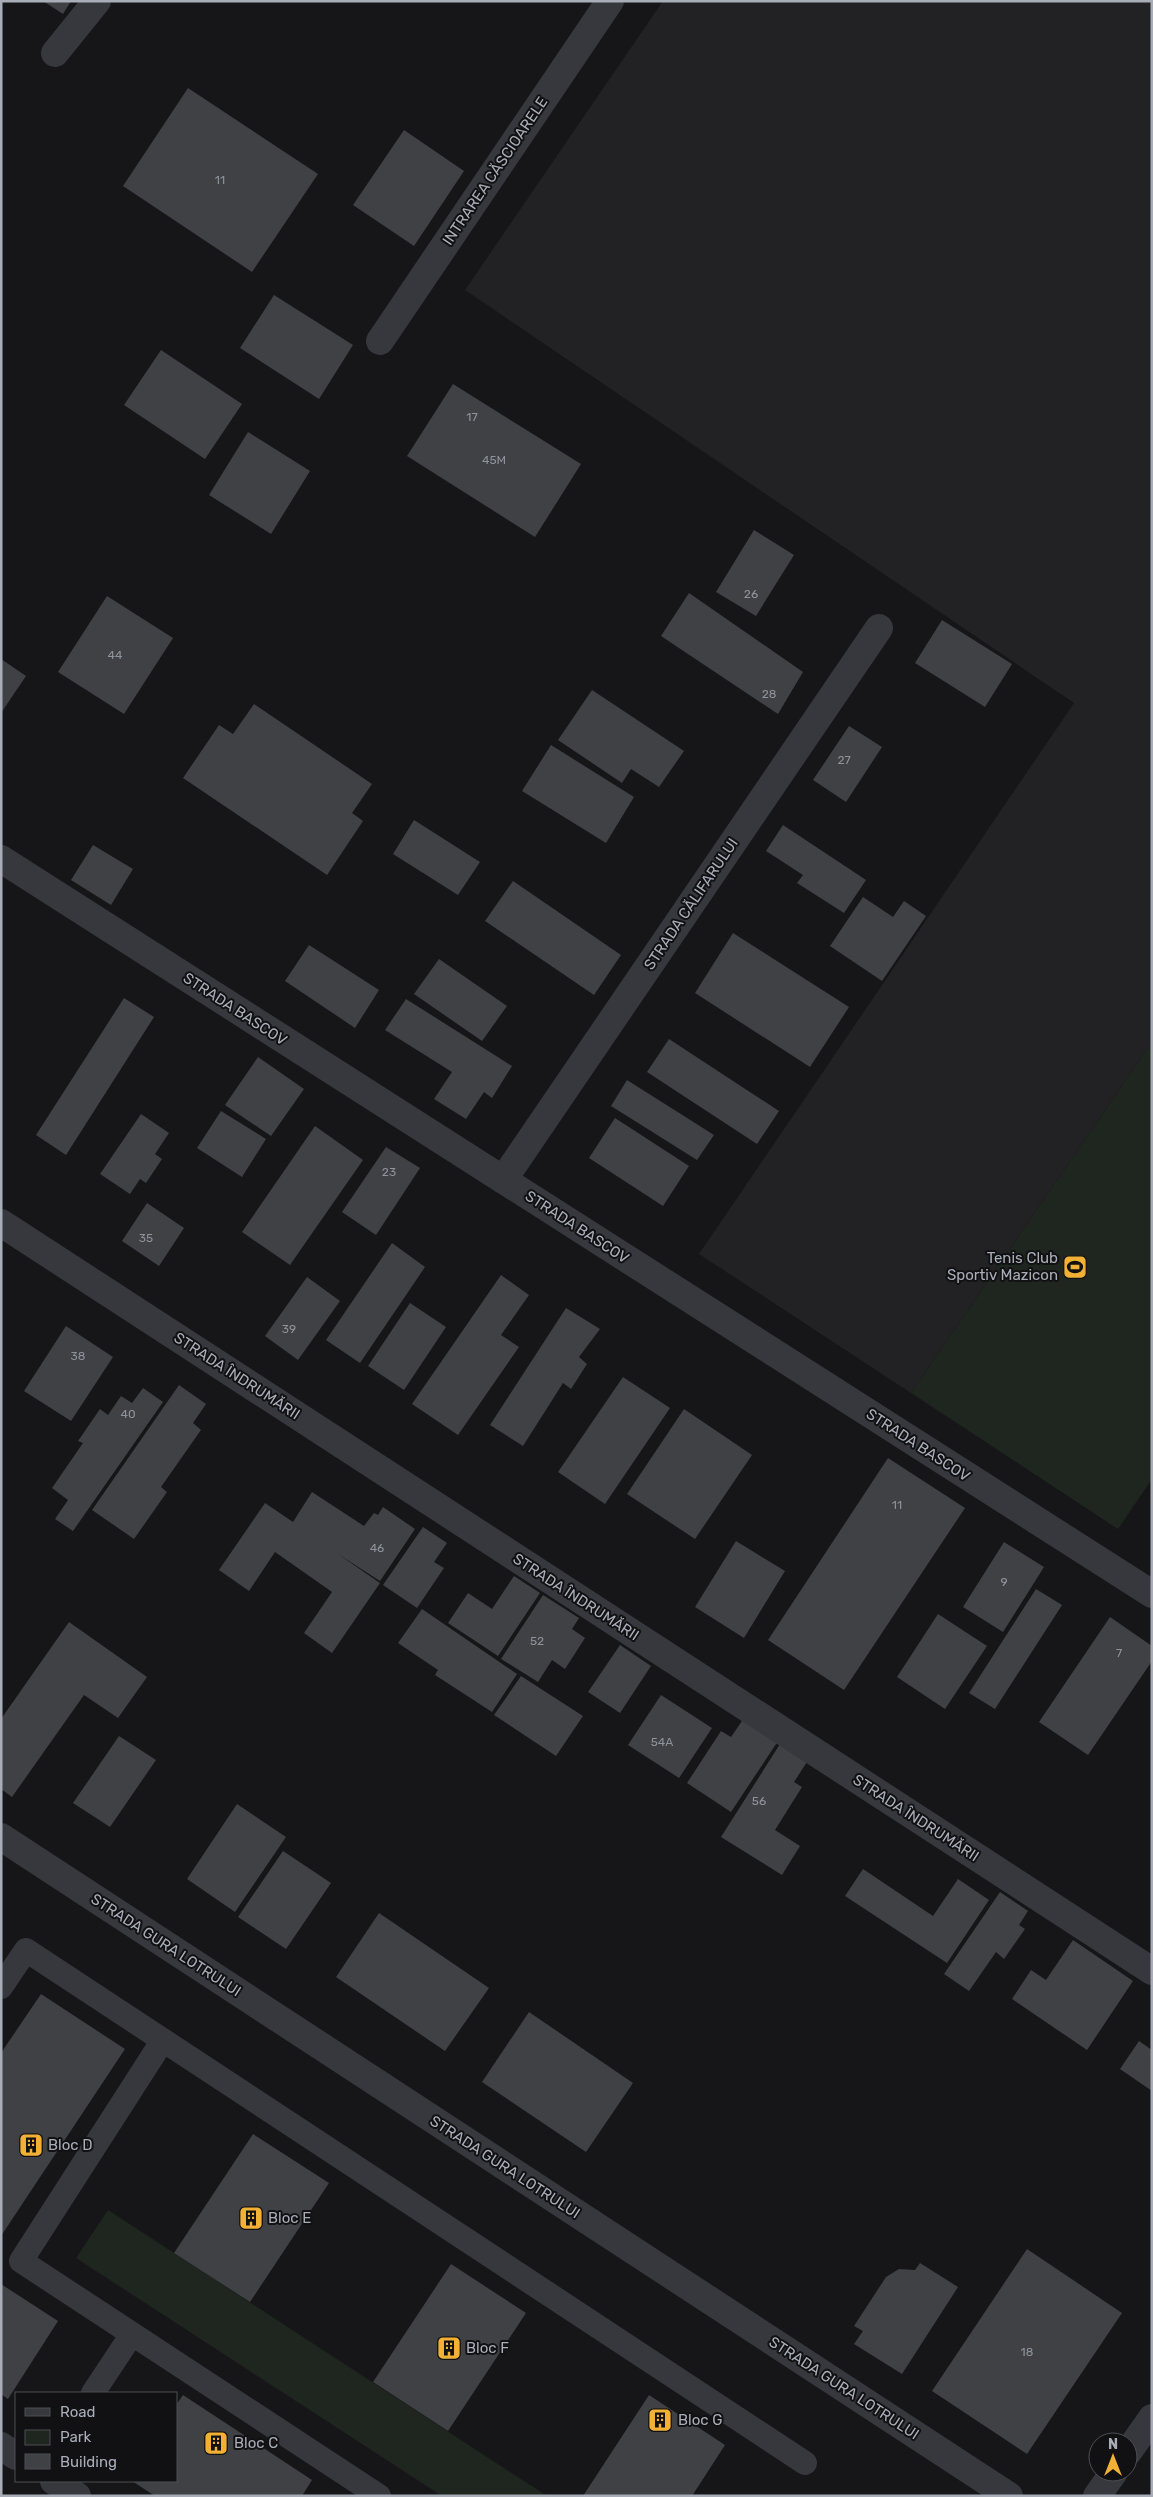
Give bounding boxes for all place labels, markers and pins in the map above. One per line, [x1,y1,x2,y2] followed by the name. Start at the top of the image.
[947,1249,1058,1284] place label: Tenis Club Sportiv Mazicon
[1062,1254,1088,1280] sports icon: Tenis Club Sportiv Mazicon
[18,2132,44,2158] building icon: Bloc D
[48,2136,93,2154] place label: Bloc D
[238,2205,264,2231] building icon: Bloc E
[268,2209,311,2227] place label: Bloc E
[436,2335,462,2361] building icon: Bloc F
[466,2339,509,2357] place label: Bloc F
[647,2407,673,2433] building icon: Bloc G
[678,2411,722,2429] place label: Bloc G
[203,2430,229,2456] building icon: Bloc C
[234,2434,278,2452] place label: Bloc C

